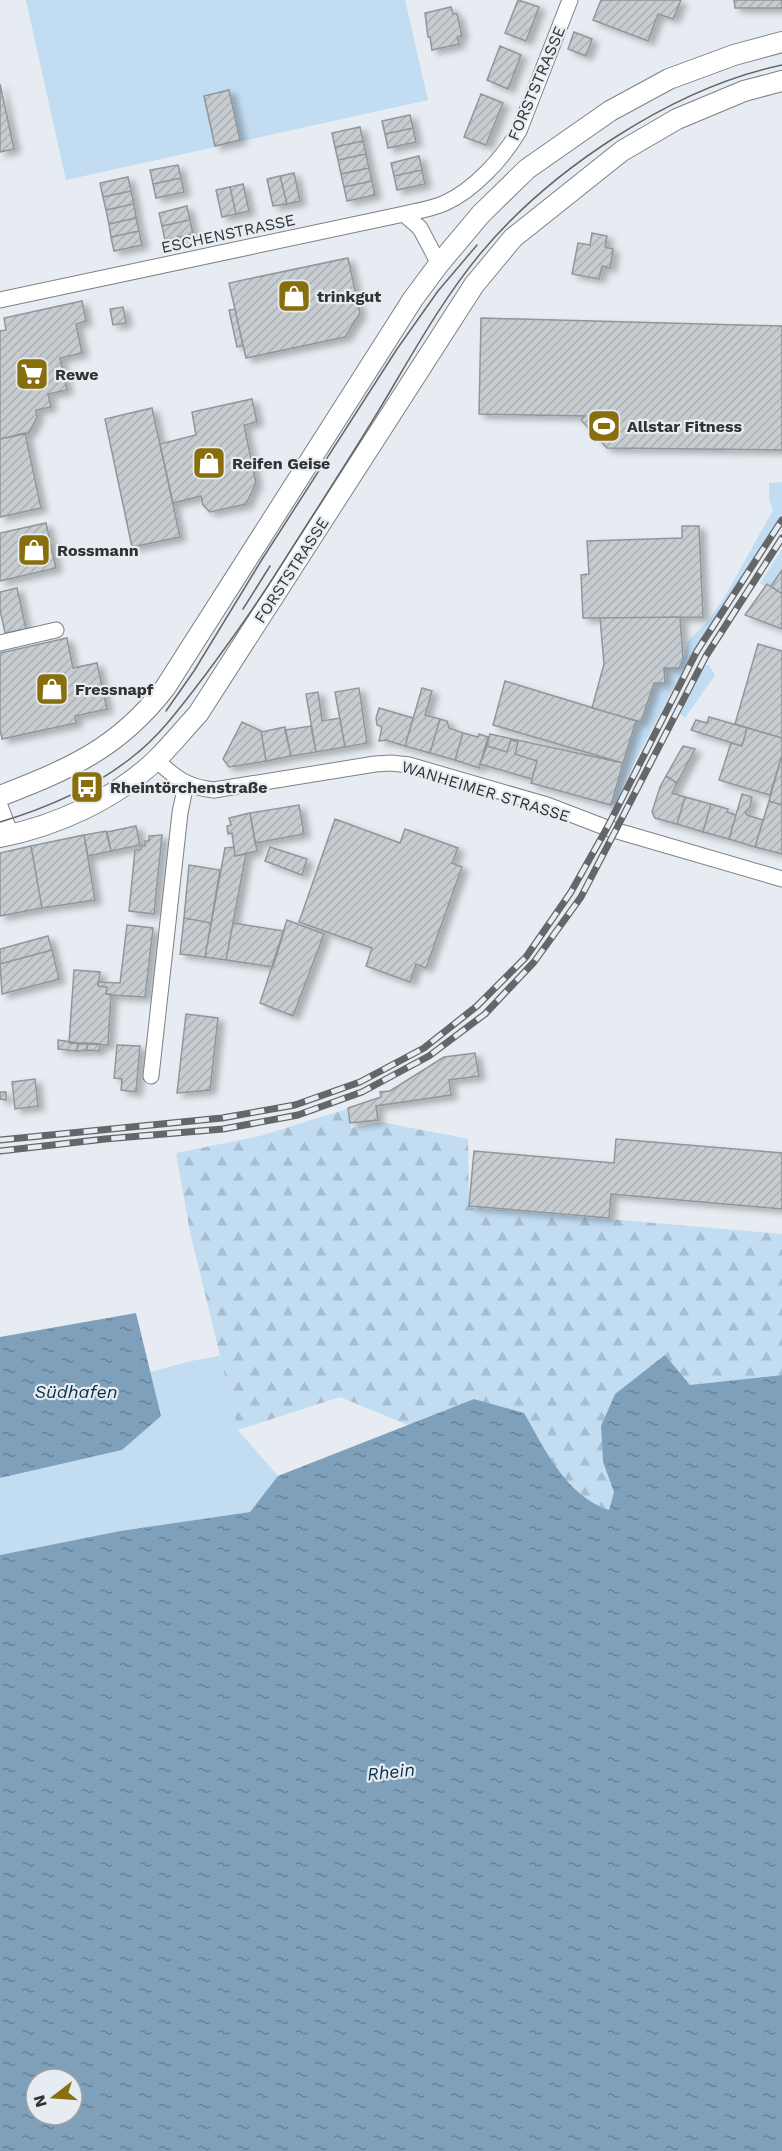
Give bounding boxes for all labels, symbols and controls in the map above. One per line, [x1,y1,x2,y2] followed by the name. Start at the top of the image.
[504,23,569,143] street label: FORSTSTRASSE
[159,210,297,257] street label: ESCHENSTRASSE
[276,278,312,314] shop icon: trinkgut
[317,287,381,306] place label: trinkgut
[14,356,50,392] supermarket icon: Rewe
[55,365,98,384] place label: Rewe
[586,408,622,444] sports icon: Allstar Fitness
[627,417,743,436] place label: Allstar Fitness
[191,445,227,481] shop icon: Reifen Geise
[232,454,330,473] place label: Reifen Geise
[250,514,333,627] street label: FORSTSTRASSE
[16,532,52,568] shop icon: Rossmann
[57,541,139,560] place label: Rossmann
[34,671,70,707] shop icon: Fressnapf
[75,680,154,699] place label: Fressnapf
[399,757,572,826] street label: WANHEIMER STRASSE
[69,769,105,805] bus stop icon: Rheintörchenstraße
[110,778,267,797] place label: Rheintörchenstraße
[34,1381,118,1402] water label: Südhafen
[366,1759,416,1784] water label: Rhein
[24,2067,84,2127] north arrow
[29,2093,51,2110] text: N

